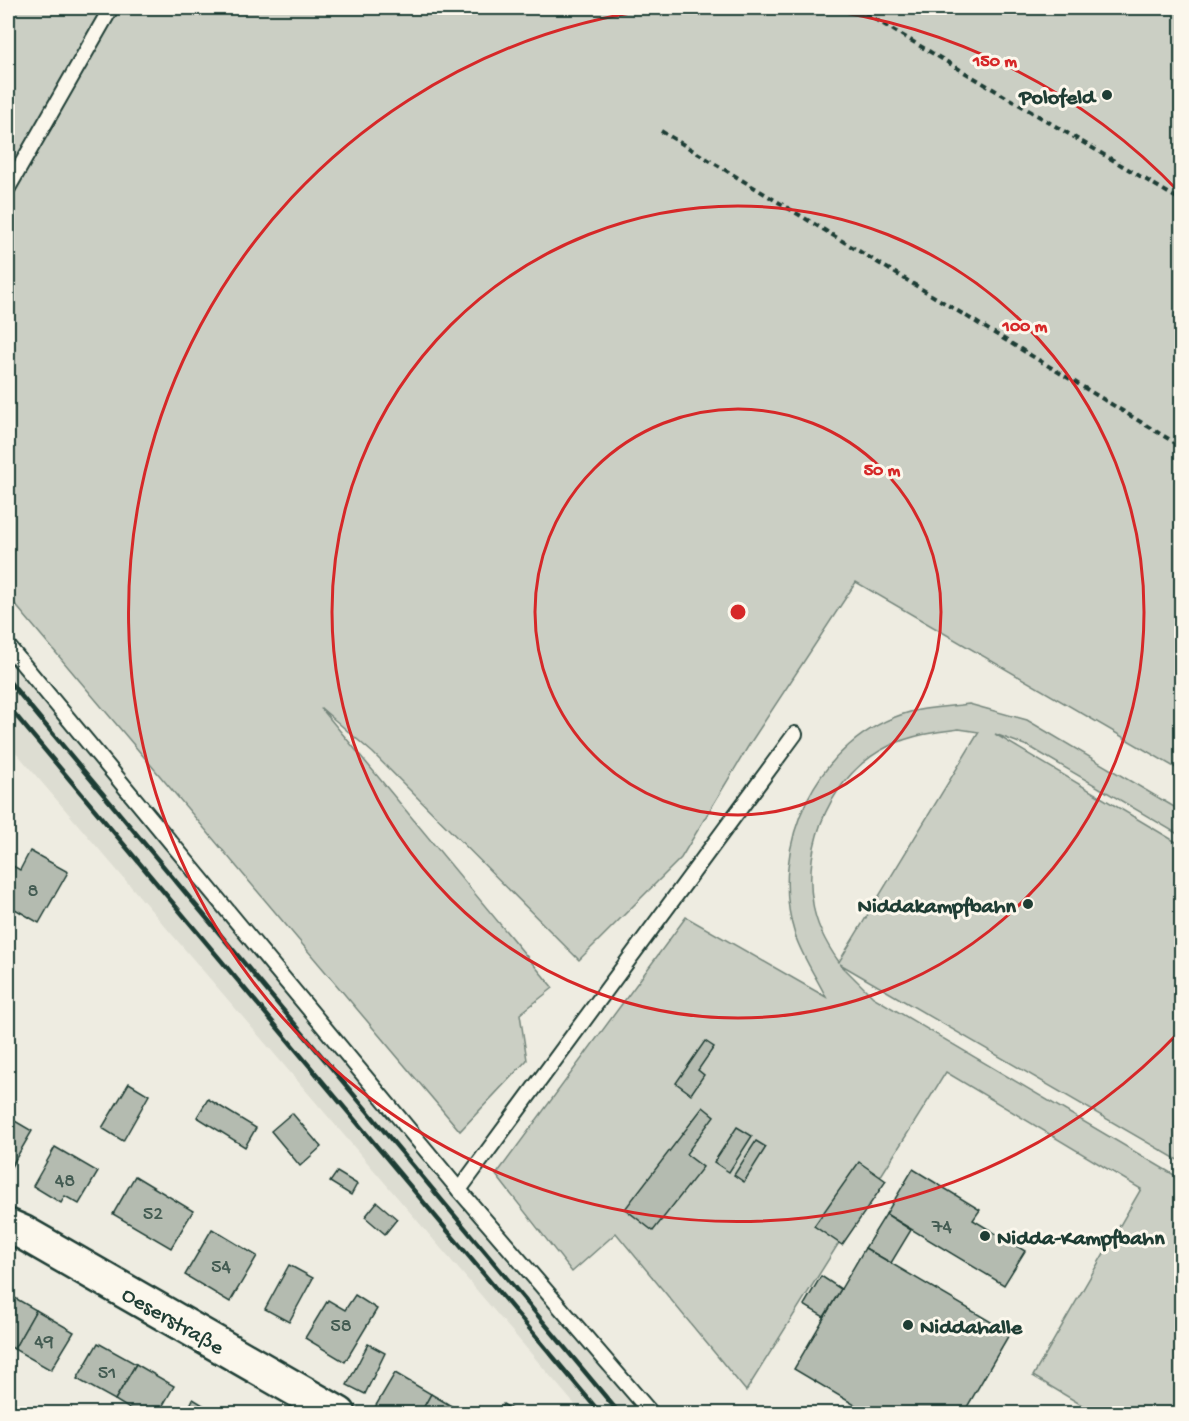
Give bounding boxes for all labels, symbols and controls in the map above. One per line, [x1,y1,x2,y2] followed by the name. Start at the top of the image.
[972,52,1017,73] text: 150 m
[1018,86,1097,112] place label: Polofeld
[1100,88,1114,102] marker: Polofeld
[1002,317,1048,338] text: 100 m
[864,461,901,482] text: 50 m
[728,602,748,622] centre of rings
[28,881,39,904] house number: 8
[858,895,1017,921] place label: Niddakampfbahn
[1021,897,1035,911] marker: Niddakampfbahn
[55,1171,75,1194] house number: 48
[143,1204,163,1227] house number: 52
[931,1217,952,1240] house number: 74
[997,1227,1165,1253] place label: Nidda-Kampfbahn
[978,1229,992,1243] marker: Nidda-Kampfbahn
[211,1257,232,1280] house number: 54
[116,1283,228,1362] street label: Oeserstraße
[330,1316,352,1339] house number: 58
[920,1316,1023,1342] place label: Niddahalle
[901,1318,915,1332] marker: Niddahalle
[34,1332,54,1355] house number: 49
[98,1363,116,1386] house number: 51

